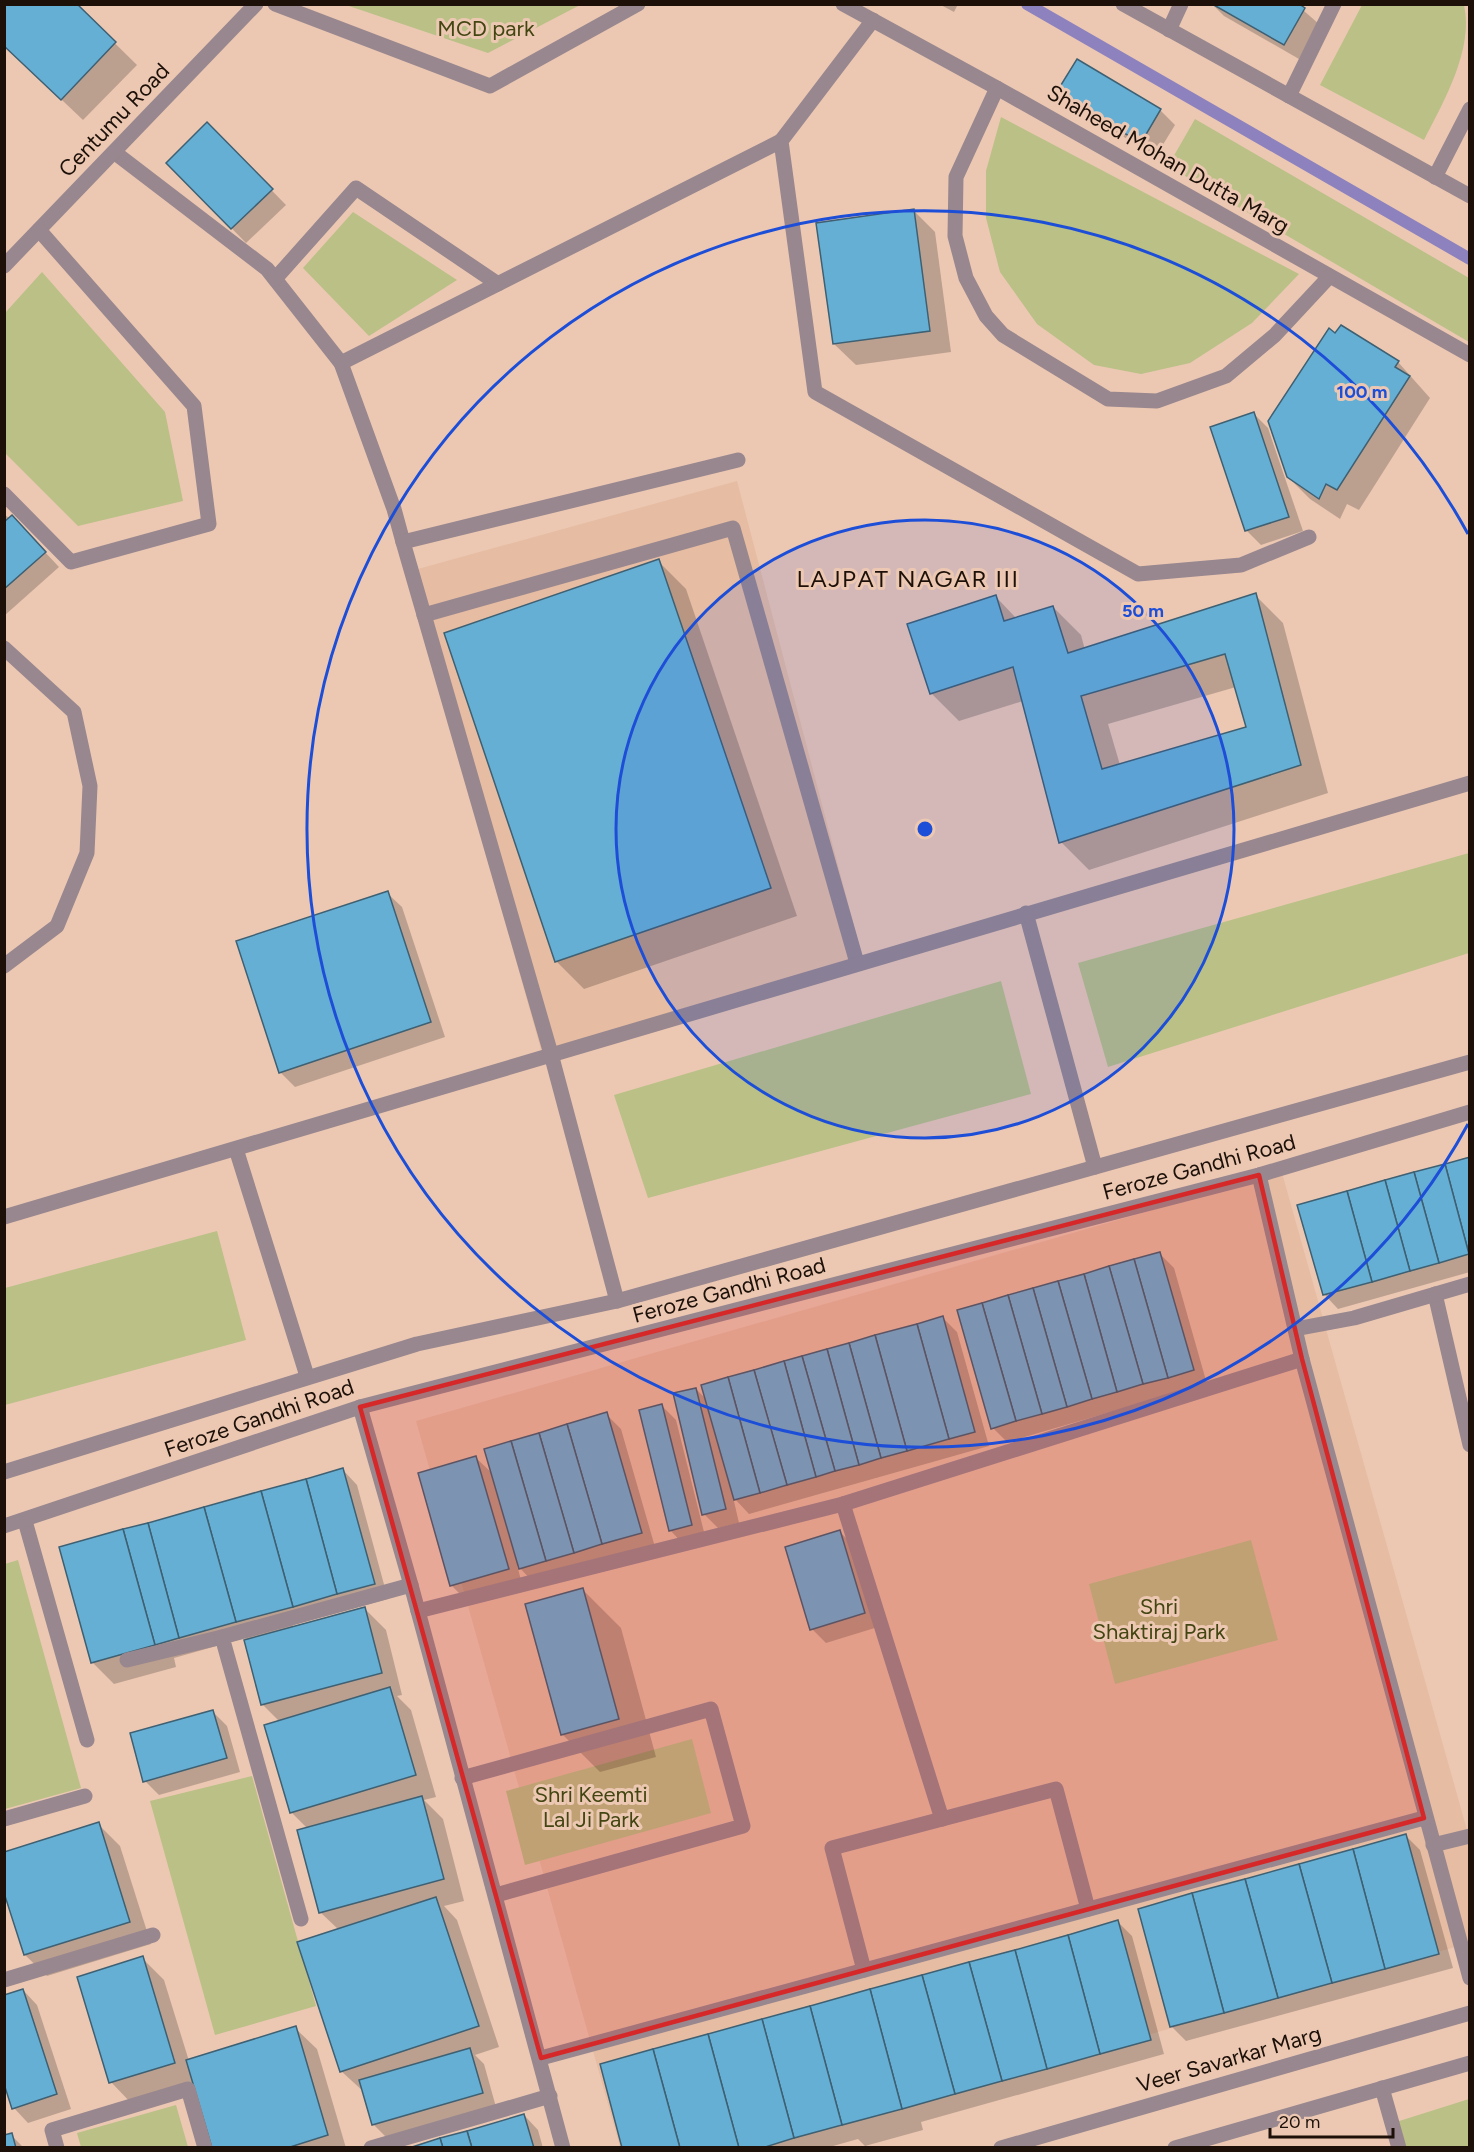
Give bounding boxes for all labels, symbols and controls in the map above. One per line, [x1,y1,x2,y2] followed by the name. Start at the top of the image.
[437,15,535,42] park label: MCD park
[53,57,175,183] street label: Centumu Road
[1042,79,1294,239] street label: Shaheed Mohan Dutta Marg
[1337,381,1387,403] text: 100 m
[796,564,1020,593] district label: LAJPAT NAGAR III
[1122,600,1164,622] text: 50 m
[915,819,935,839] centre of rings
[1099,1128,1299,1206] street label: Feroze Gandhi Road
[629,1251,829,1329] street label: Feroze Gandhi Road
[161,1373,357,1463] street label: Feroze Gandhi Road
[1093,1593,1226,1645] park label: Shri Shaktiraj Park
[534,1781,648,1833] park label: Shri Keemti Lal Ji Park
[1134,2020,1324,2098] street label: Veer Savarkar Marg
[1270,2101,1393,2139] scale bar
[1279,2111,1320,2133] text: 20 m

